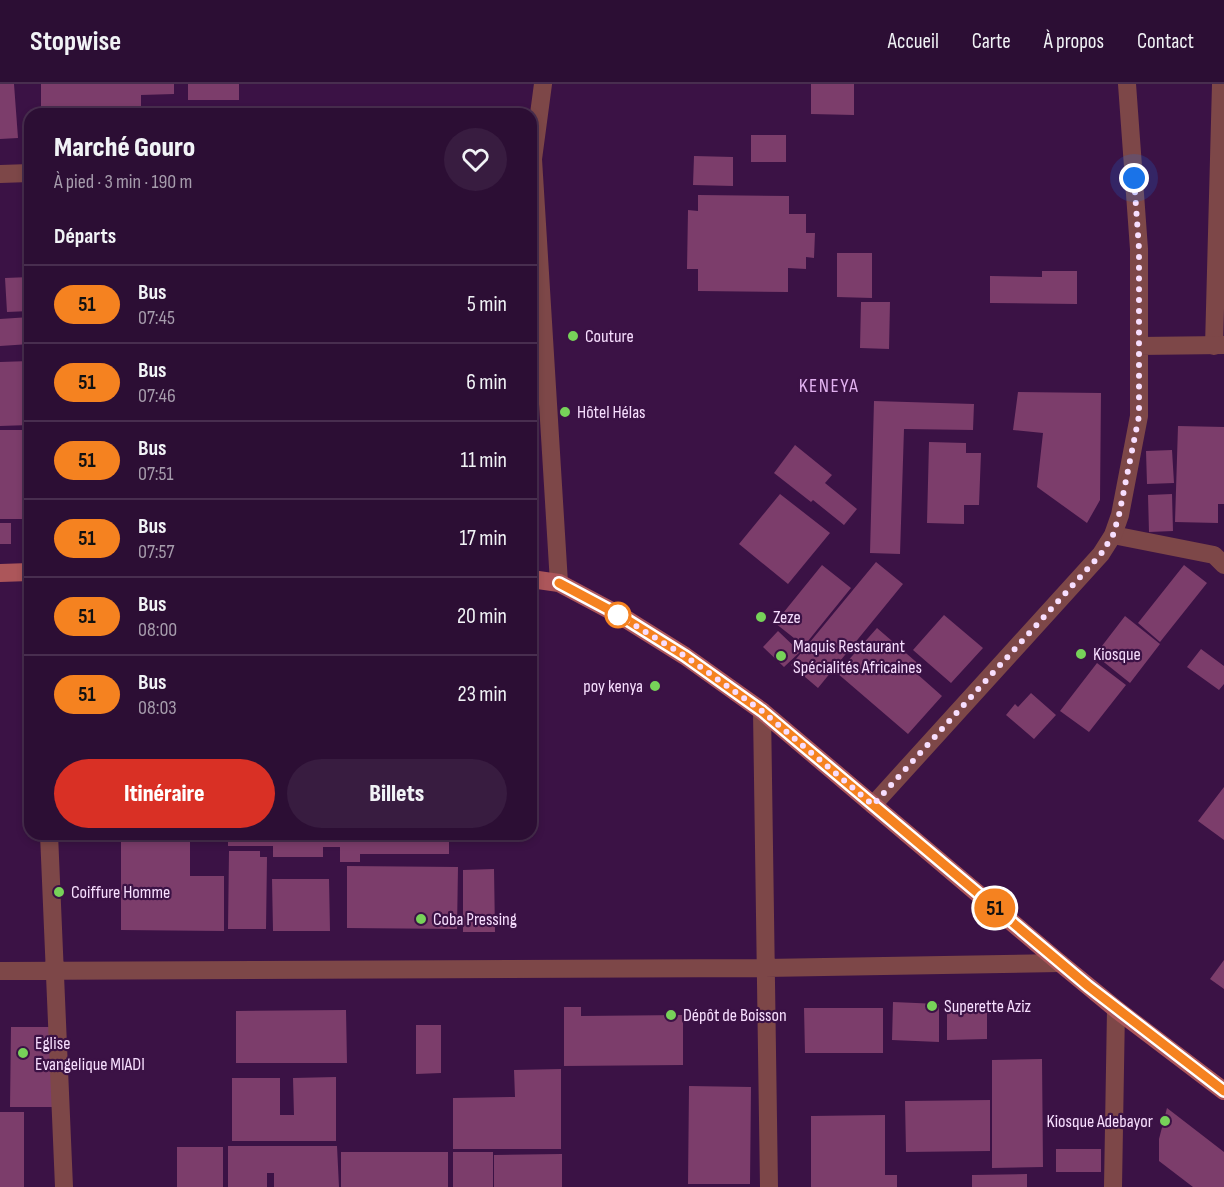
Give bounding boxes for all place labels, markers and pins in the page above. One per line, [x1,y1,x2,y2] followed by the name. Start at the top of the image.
[585,326,634,347] place label: Couture
[566,329,580,343] marker: Couture
[577,402,646,423] place label: Hôtel Hélas
[558,405,572,419] marker: Hôtel Hélas
[605,602,631,628] unlabelled marker
[773,607,801,628] place label: Zeze
[754,610,768,624] marker: Zeze
[793,636,922,678] place label: Maquis Restaurant Spécialités Africaines
[1093,644,1141,665] place label: Kiosque
[1074,647,1088,661] marker: Kiosque
[774,649,788,663] marker: Maquis Restaurant Spécialités Africaines
[583,676,643,697] place label: poy kenya
[648,679,662,693] marker: poy kenya
[71,882,170,903] place label: Coiffure Homme
[52,885,66,899] marker: Coiffure Homme
[433,909,517,930] place label: Coba Pressing
[414,912,428,926] marker: Coba Pressing
[944,996,1032,1017] place label: Superette Aziz
[925,999,939,1013] marker: Superette Aziz
[683,1005,787,1026] place label: Dépôt de Boisson
[664,1008,678,1022] marker: Dépôt de Boisson
[35,1033,145,1075] place label: Eglise Evangelique MIADI
[16,1046,30,1060] marker: Eglise Evangelique MIADI
[1047,1111,1153,1132] place label: Kiosque Adebayor
[1158,1114,1172,1128] marker: Kiosque Adebayor

